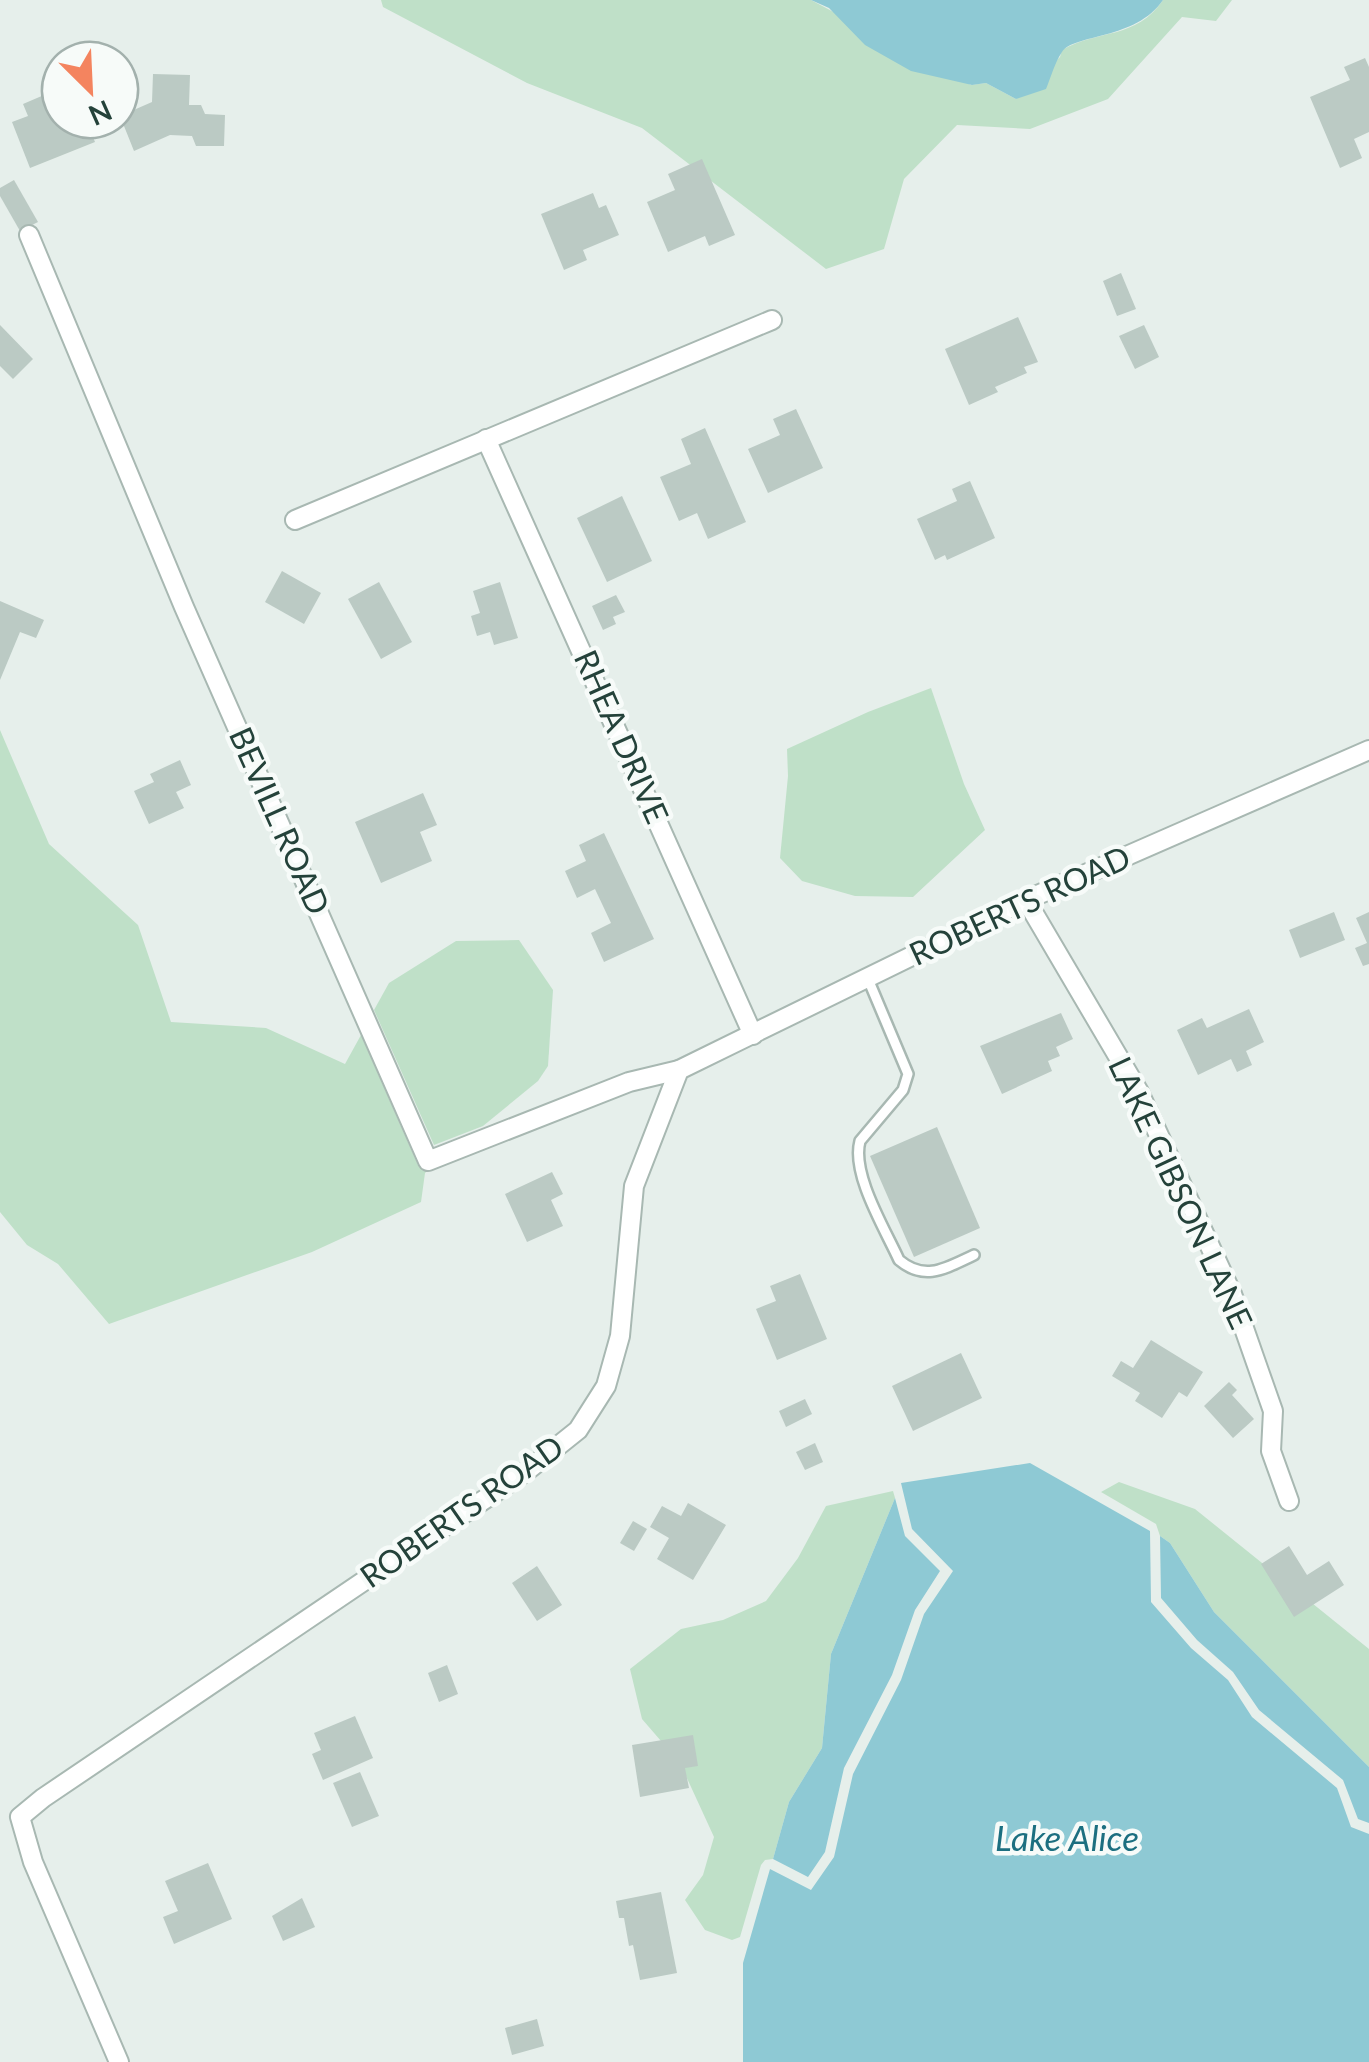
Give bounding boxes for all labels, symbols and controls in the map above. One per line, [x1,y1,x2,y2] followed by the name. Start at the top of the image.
[40,40,140,140] north arrow
[84,94,117,134] text: N
[567,644,678,829] street label: RHEA DRIVE
[222,721,339,920] street label: BEVILL ROAD
[903,836,1136,973] street label: ROBERTS ROAD
[1101,1050,1261,1335] street label: LAKE GIBSON LANE
[352,1426,570,1595] street label: ROBERTS ROAD
[995,1816,1139,1858] water label: Lake Alice

